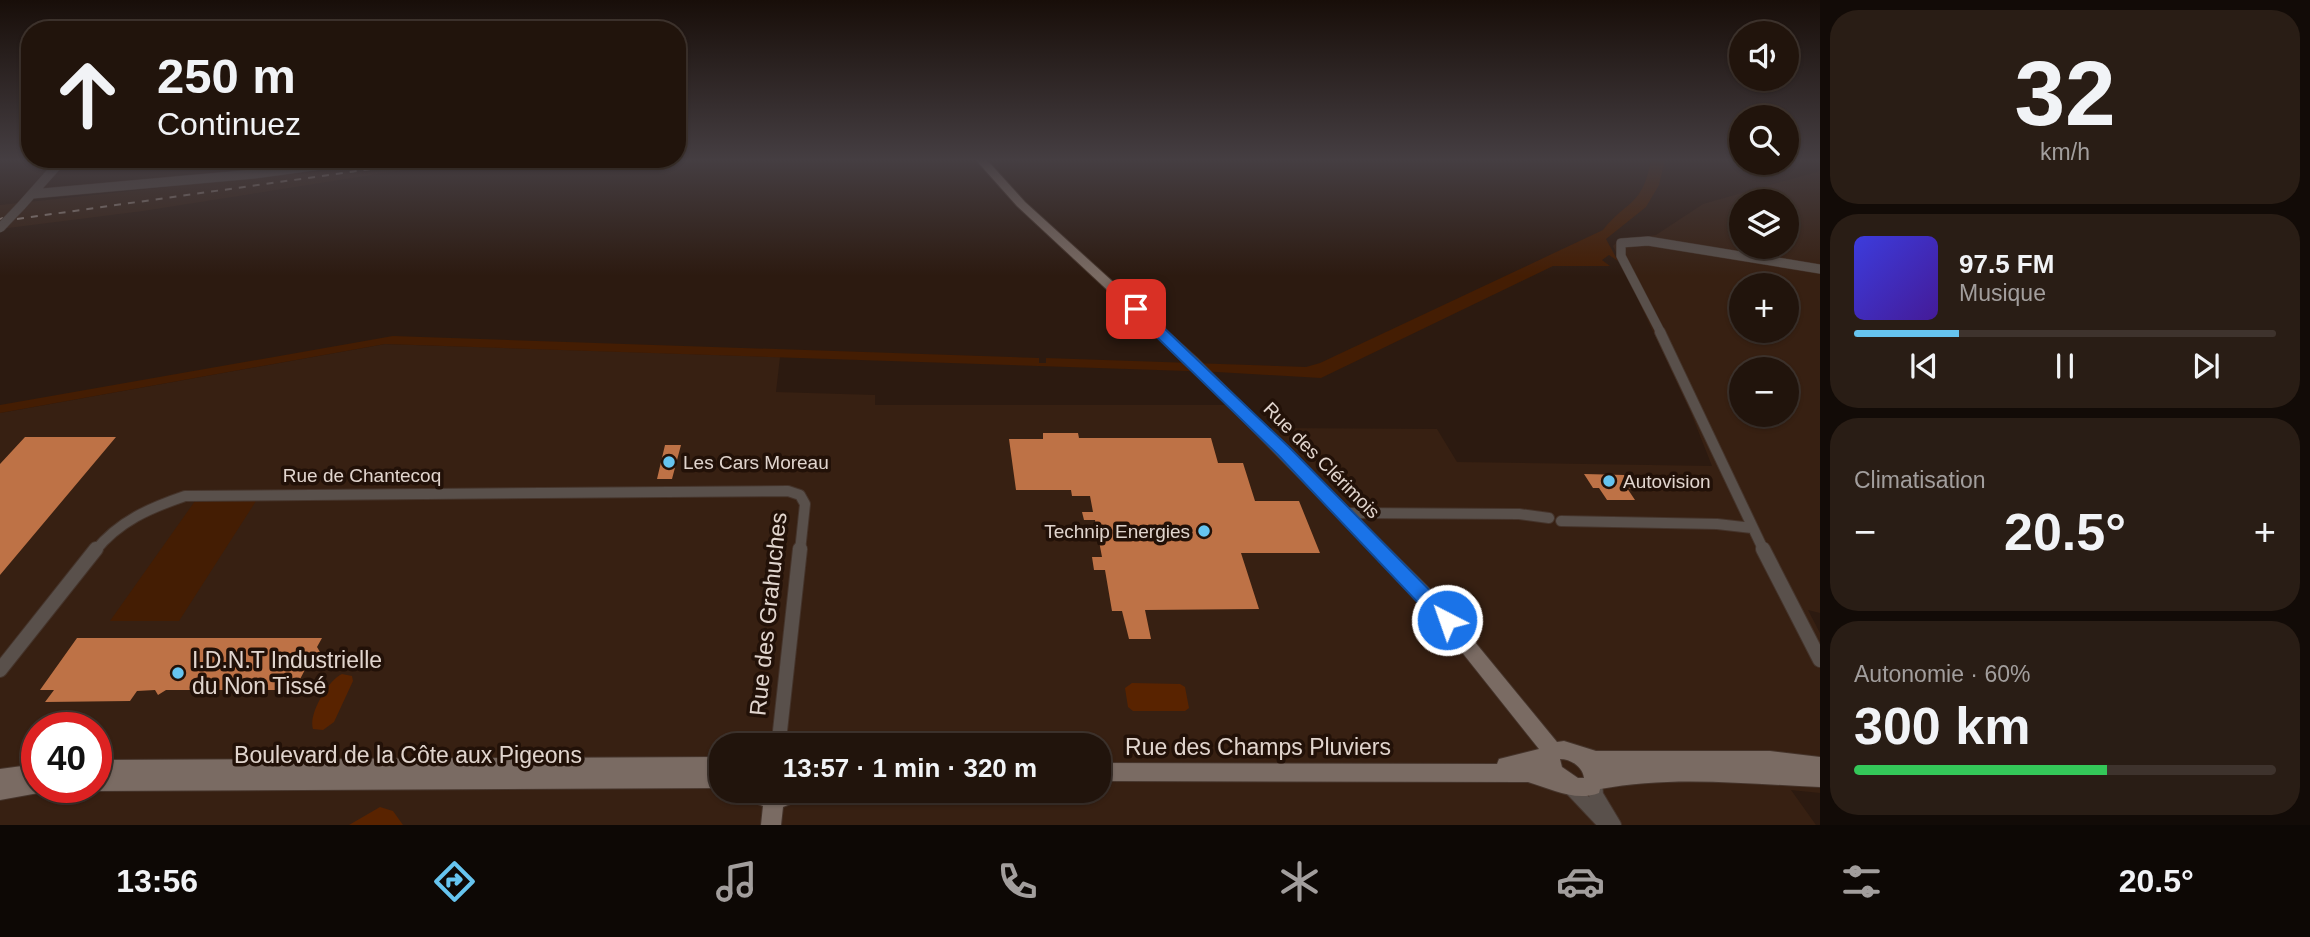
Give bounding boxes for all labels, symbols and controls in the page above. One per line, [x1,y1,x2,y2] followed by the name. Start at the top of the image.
[1729,21,1799,427] map controls
[1729,21,1799,91] button: sound
[2014,43,2116,144] text: 32
[42,49,133,140] icon: ahead
[157,49,296,103] text: 250 m
[1729,105,1799,175] button: search
[157,106,301,142] text: Continuez
[2040,139,2090,165] text: km/h
[1729,189,1799,259] button: layers
[1959,249,2054,279] text: 97.5 FM
[1729,273,1799,343] button: +
[1106,279,1166,339] pin
[1959,280,2046,306] text: Musique
[1117,290,1155,328] icon: arrive
[1905,347,1943,385] icon: previous
[2046,347,2084,385] icon: pause
[2187,347,2225,385] icon: next
[1729,357,1799,427] button: −
[1259,398,1384,523] street label: Rue des Clérimois
[683,452,829,473] place label: Les Cars Moreau
[661,454,677,470] marker: Les Cars Moreau
[283,465,441,486] street label: Rue de Chantecoq
[1854,467,1986,493] text: Climatisation
[1623,471,1711,492] place label: Autovision
[1601,473,1617,489] marker: Autovision
[2004,503,2126,561] text: 20.5°
[744,511,792,717] street label: Rue des Grahuches
[1854,511,1876,553] text: −
[2254,511,2276,553] text: +
[1044,521,1190,542] place label: Technip Energies
[1196,523,1212,539] marker: Technip Energies
[1410,583,1484,657] position arrow
[192,647,382,699] place label: I.D.N.T Industrielle du Non Tissé
[1854,661,2030,687] text: Autonomie · 60%
[170,665,186,681] marker: I.D.N.T Industrielle du Non Tissé
[1854,697,2030,755] text: 300 km
[21,712,112,803] speed limit sign: 40
[1125,734,1391,760] street label: Rue des Champs Pluviers
[234,742,582,768] street label: Boulevard de la Côte aux Pigeons
[783,753,1037,783] text: 13:57 · 1 min · 320 m
[430,857,479,906] icon: directions
[712,857,761,906] icon: music
[993,857,1042,906] icon: phone
[1275,857,1324,906] icon: climate
[1556,857,1605,906] icon: car
[1837,857,1886,906] icon: filters
[116,863,198,899] text: 13:56
[2119,863,2194,899] text: 20.5°

